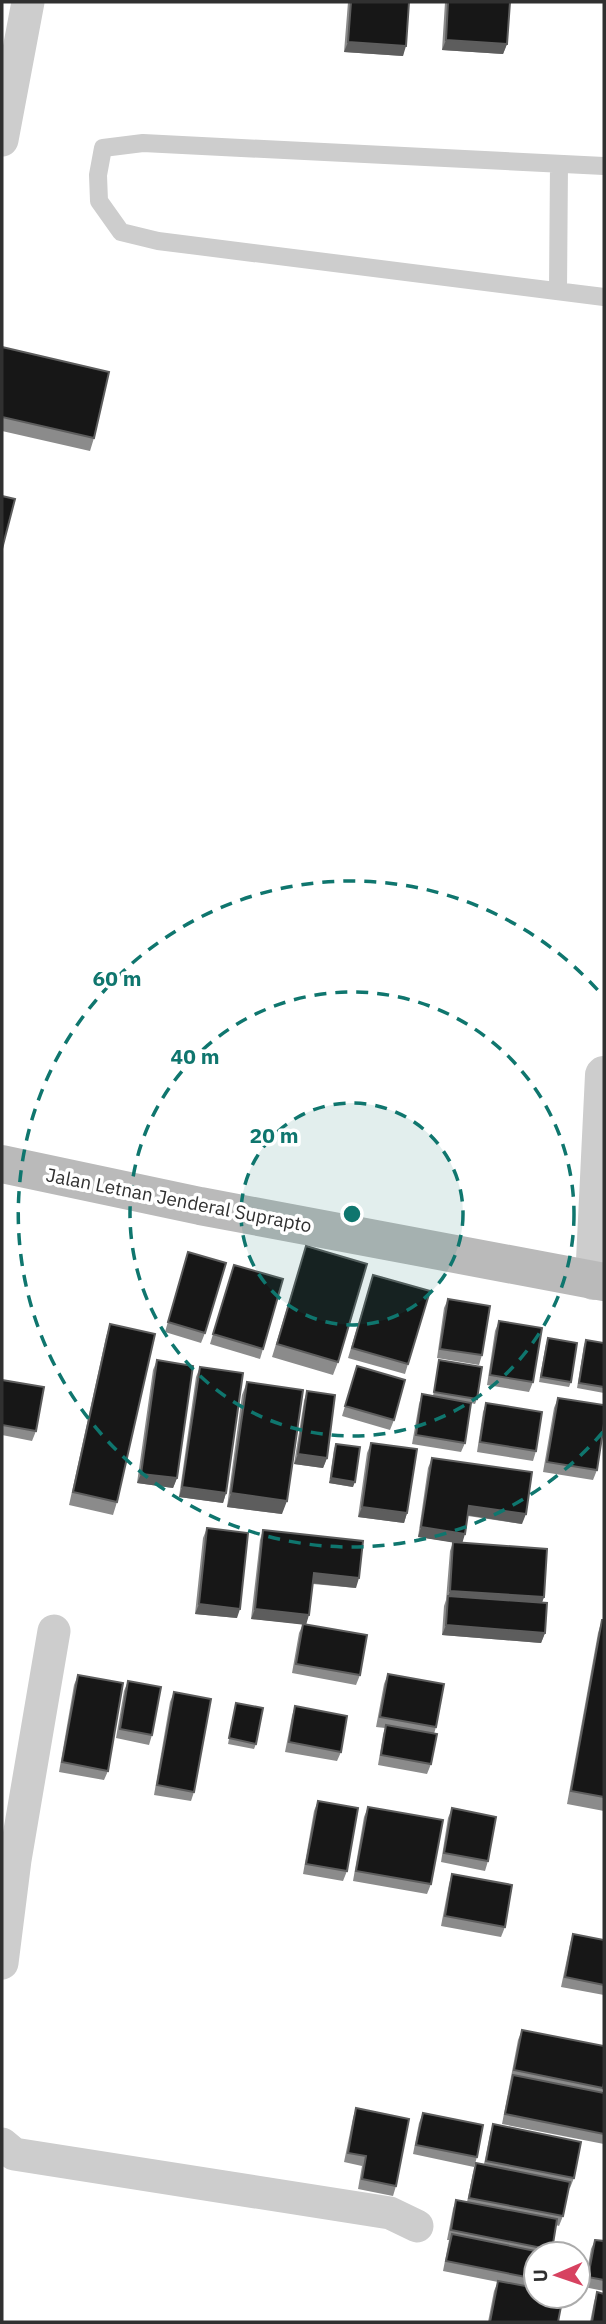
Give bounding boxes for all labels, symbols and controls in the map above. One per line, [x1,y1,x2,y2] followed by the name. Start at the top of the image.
[93,964,141,992] text: 60 m
[171,1042,219,1070] text: 40 m
[250,1121,298,1149] text: 20 m
[44,1162,314,1238] street label: Jalan Letnan Jenderal Suprapto
[340,1202,364,1226] centre of rings
[522,2240,592,2310] north arrow
[528,2269,552,2283] text: U

